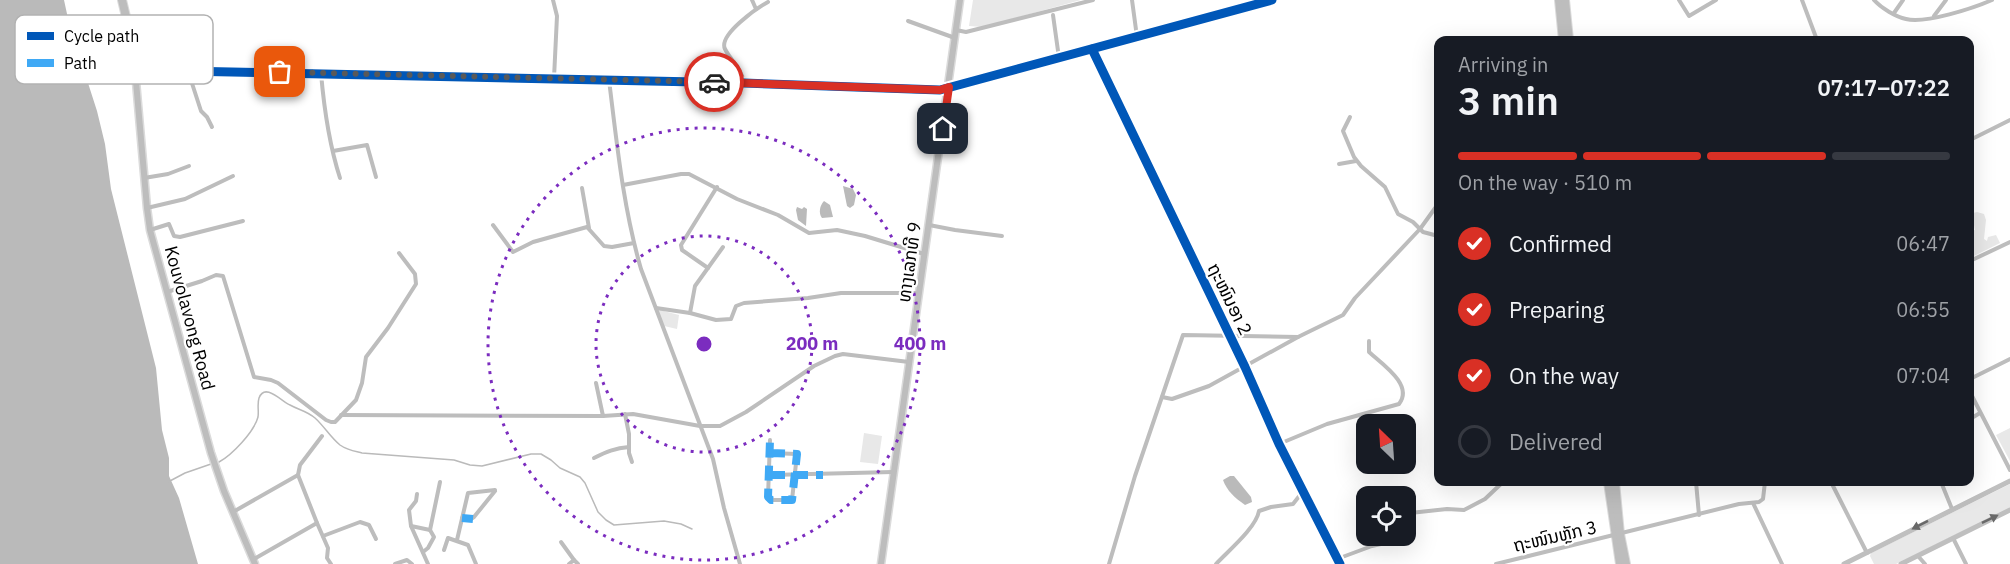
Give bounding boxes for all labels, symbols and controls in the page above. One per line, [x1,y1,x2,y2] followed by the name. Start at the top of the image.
[15,15,213,84] legend
[64,26,139,46] text: Cycle path
[254,46,305,97] pin
[1458,51,1548,78] text: Arriving in
[684,52,744,112] courier
[64,53,97,73] text: Path
[263,55,296,88] icon: bag
[698,66,731,99] icon: car
[1817,73,1950,102] text: 07:17–07:22
[1458,75,1559,126] text: 3 min
[917,103,968,154] pin
[926,112,959,145] icon: home
[1458,169,1632,196] text: On the way · 510 m
[892,220,926,304] street label: ທາງເລກທີ 9
[1458,227,1491,260] icon: check
[1509,229,1612,258] text: Confirmed
[1896,230,1950,257] text: 06:47
[160,243,220,393] street label: Kouvolavong Road
[1203,259,1257,339] street label: ຖະໜົນອາ 2
[1458,293,1491,326] icon: check
[1509,295,1604,324] text: Preparing
[1896,296,1950,323] text: 06:55
[786,332,838,355] text: 200 m
[894,332,946,355] text: 400 m
[694,334,714,354] centre of rings
[1458,359,1491,392] icon: check
[1509,361,1619,390] text: On the way
[1896,362,1950,389] text: 07:04
[1356,414,1416,474] north arrow
[1356,414,1416,546] map controls
[1509,427,1603,456] text: Delivered
[1356,486,1416,546] button: locate
[1982,514,1999,524] one-way arrow
[1511,515,1599,557] street label: ຖະໜົນຫຼັກ 3
[1911,520,1929,530] one-way arrow

